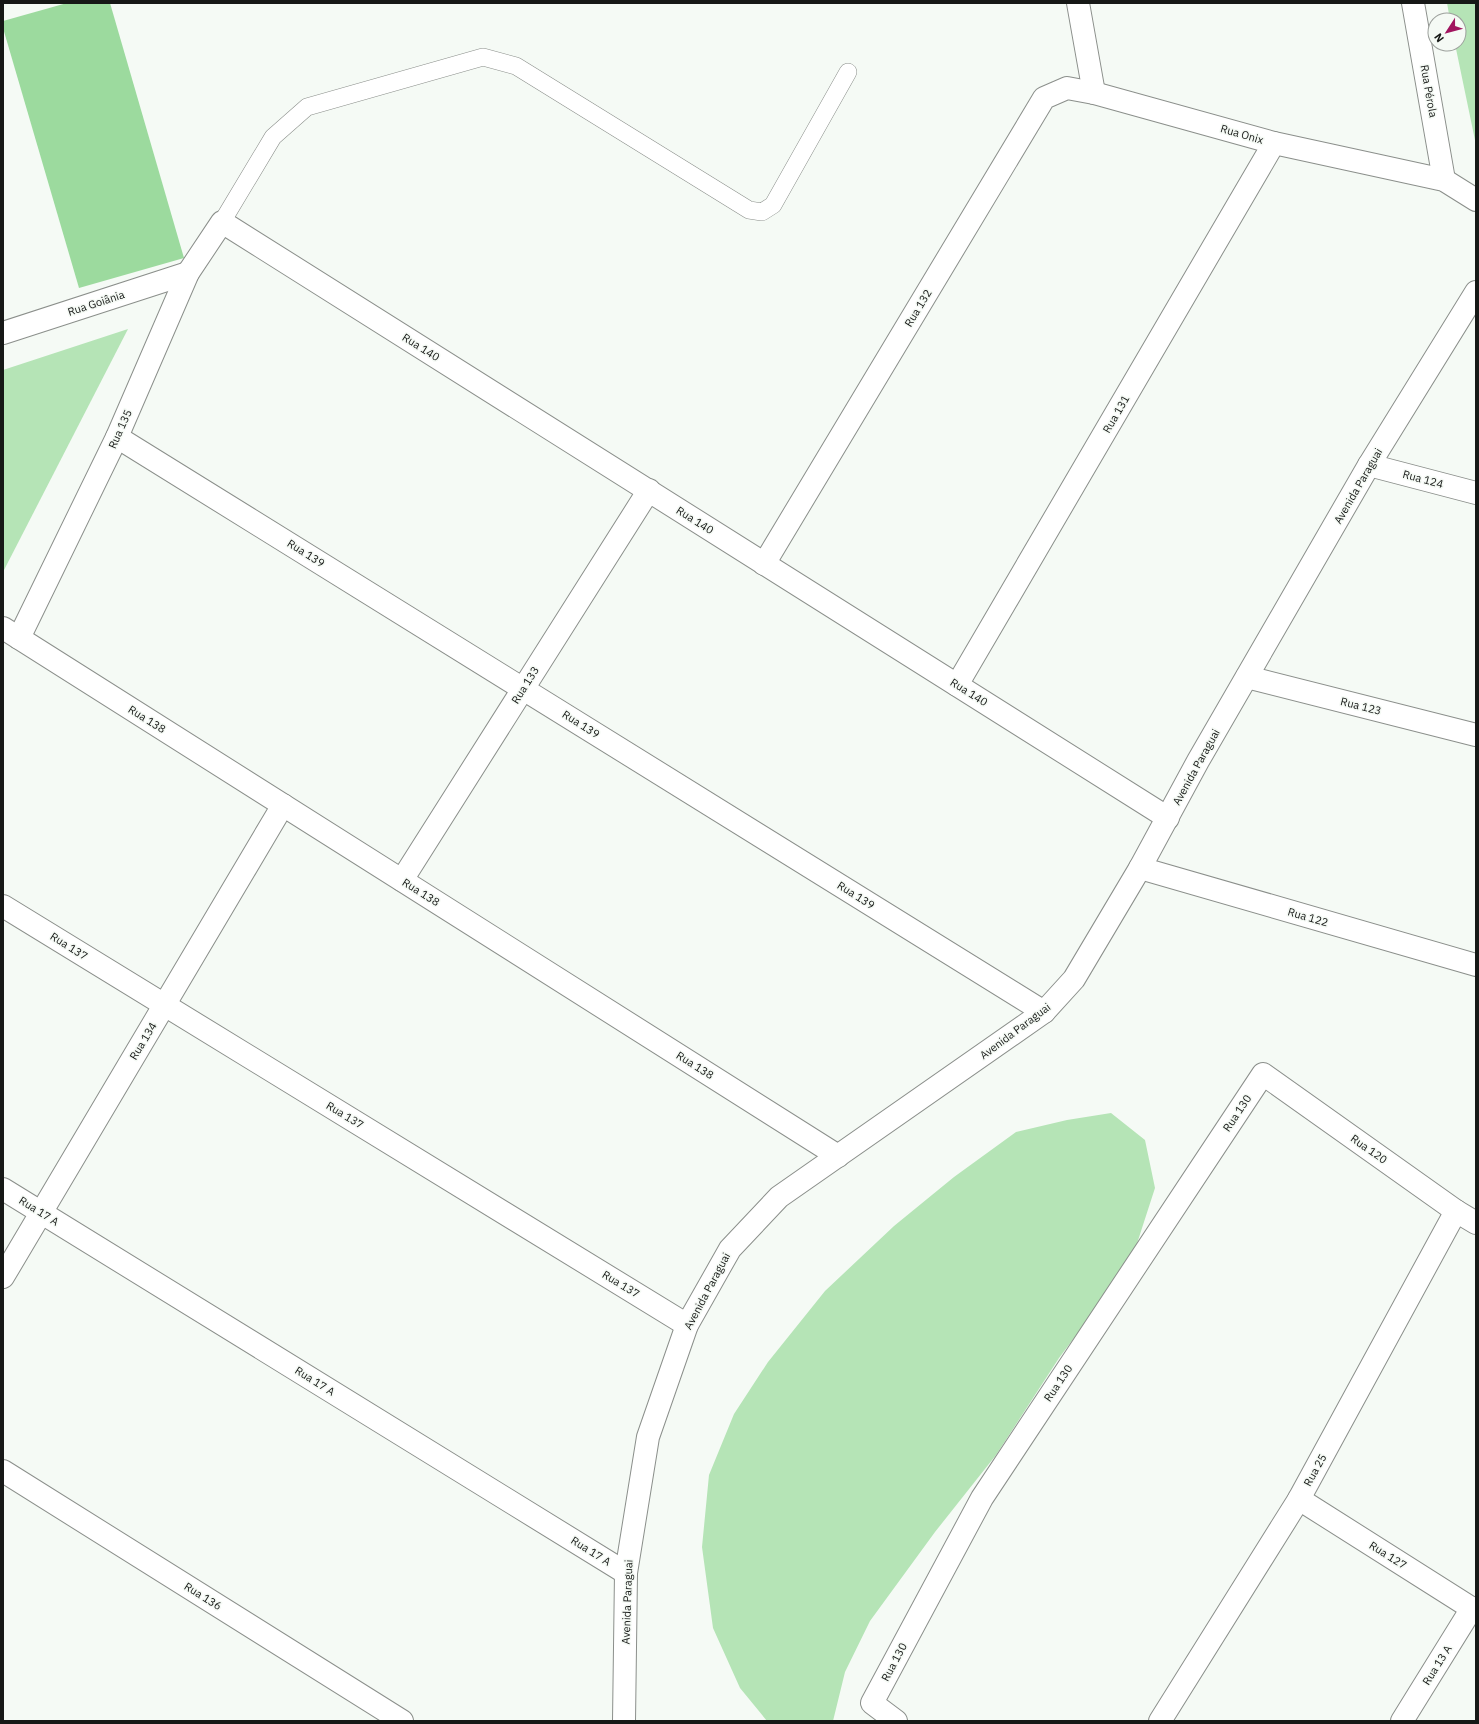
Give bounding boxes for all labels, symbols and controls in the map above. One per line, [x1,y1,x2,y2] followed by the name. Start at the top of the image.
[1427,12,1467,52] north arrow
[1431,31,1447,45] text: N
[1417,64,1441,119] street label: Rua Pérola
[1219,121,1266,147] street label: Rua Onix
[66,287,126,319] street label: Rua Goiânia
[901,287,935,329] street label: Rua 132
[400,330,442,364] street label: Rua 140
[1100,392,1133,435] street label: Rua 131
[105,407,135,451] street label: Rua 135
[1331,446,1385,526] street label: Avenida Paraguai
[1401,467,1445,491] street label: Rua 124
[674,503,716,537] street label: Rua 140
[285,536,327,570] street label: Rua 139
[508,664,542,706] street label: Rua 133
[948,675,990,709] street label: Rua 140
[1339,694,1383,718] street label: Rua 123
[126,702,168,736] street label: Rua 138
[560,707,602,741] street label: Rua 139
[1169,726,1223,808] street label: Avenida Paraguai
[400,875,442,909] street label: Rua 138
[835,878,877,912] street label: Rua 139
[1286,905,1330,929] street label: Rua 122
[48,929,90,963] street label: Rua 137
[977,1000,1053,1062] street label: Avenida Paraguai
[126,1019,160,1062] street label: Rua 134
[674,1048,716,1082] street label: Rua 138
[1220,1092,1254,1134] street label: Rua 130
[324,1098,366,1132] street label: Rua 137
[1348,1131,1390,1167] street label: Rua 120
[16,1193,62,1229] street label: Rua 17 A
[681,1250,733,1332] street label: Avenida Paraguai
[600,1267,642,1301] street label: Rua 137
[1041,1362,1075,1404] street label: Rua 130
[292,1363,338,1399] street label: Rua 17 A
[1300,1451,1330,1489] street label: Rua 25
[568,1533,614,1569] street label: Rua 17 A
[1367,1538,1409,1572] street label: Rua 127
[619,1559,635,1645] street label: Avenida Paraguai
[182,1579,224,1613] street label: Rua 136
[878,1640,910,1684] street label: Rua 130
[1419,1642,1455,1688] street label: Rua 13 A

